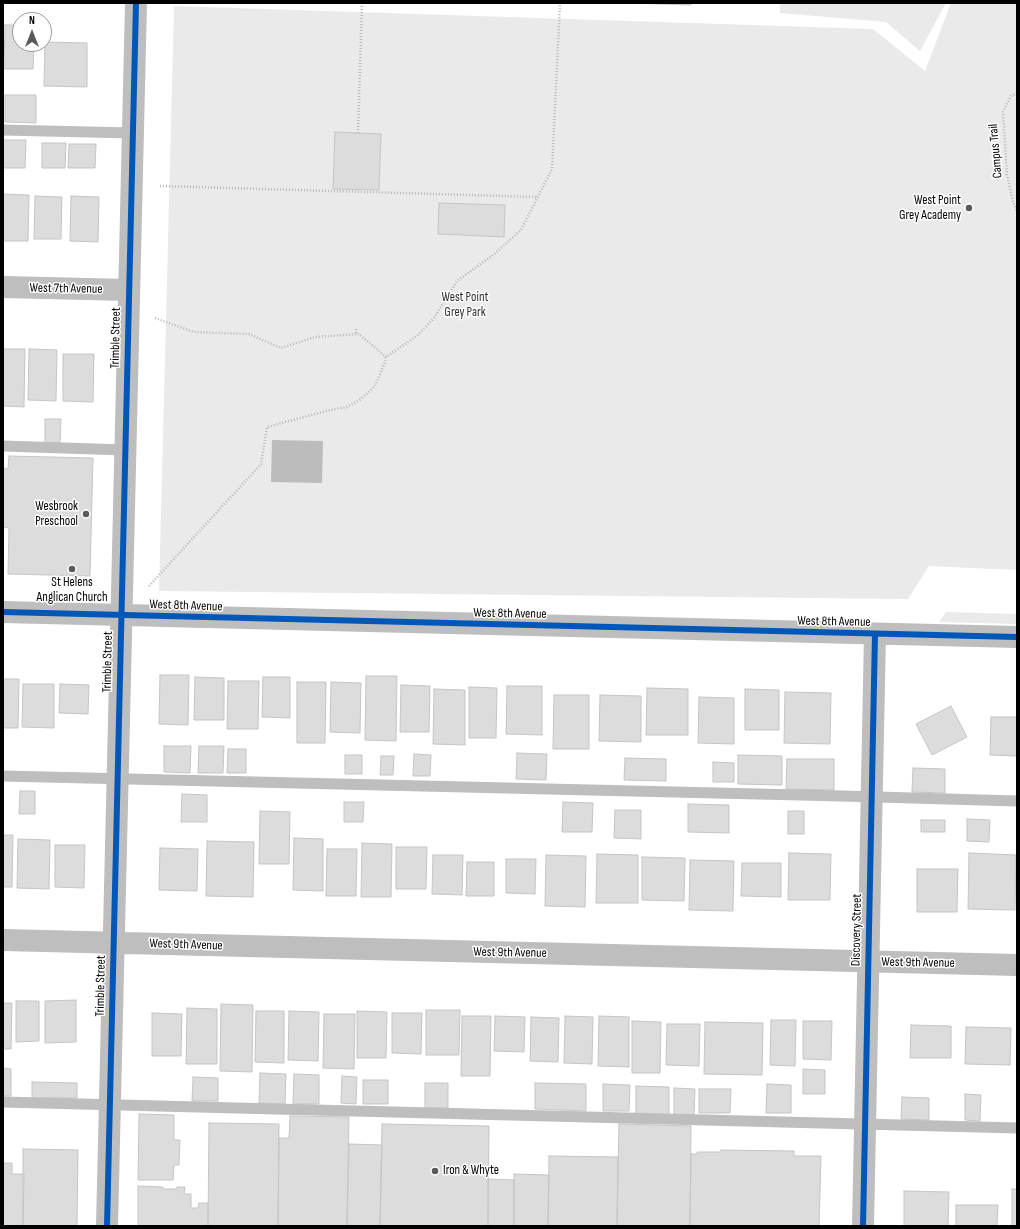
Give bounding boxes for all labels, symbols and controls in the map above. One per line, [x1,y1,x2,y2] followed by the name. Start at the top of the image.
[12,12,52,52] north arrow
[29,14,35,27] text: N
[986,123,1006,179] street label: Campus Trail
[899,193,961,224] place label: West Point Grey Academy
[964,203,974,213] marker: West Point Grey Academy
[29,281,103,297] street label: West 7th Avenue
[441,290,489,321] park label: West Point Grey Park
[108,307,124,369] street label: Trimble Street
[35,499,78,530] place label: Wesbrook Preschool
[81,509,91,519] marker: Wesbrook Preschool
[67,564,77,574] marker: St Helens Anglican Church
[37,575,107,606] place label: St Helens Anglican Church
[149,597,223,615] street label: West 8th Avenue
[473,606,547,622] street label: West 8th Avenue
[797,614,871,630] street label: West 8th Avenue
[100,631,116,693] street label: Trimble Street
[849,894,865,966] street label: Discovery Street
[149,936,223,954] street label: West 9th Avenue
[473,945,547,961] street label: West 9th Avenue
[93,955,109,1017] street label: Trimble Street
[881,955,955,971] street label: West 9th Avenue
[443,1163,499,1179] place label: Iron & Whyte
[430,1166,440,1176] marker: Iron & Whyte

